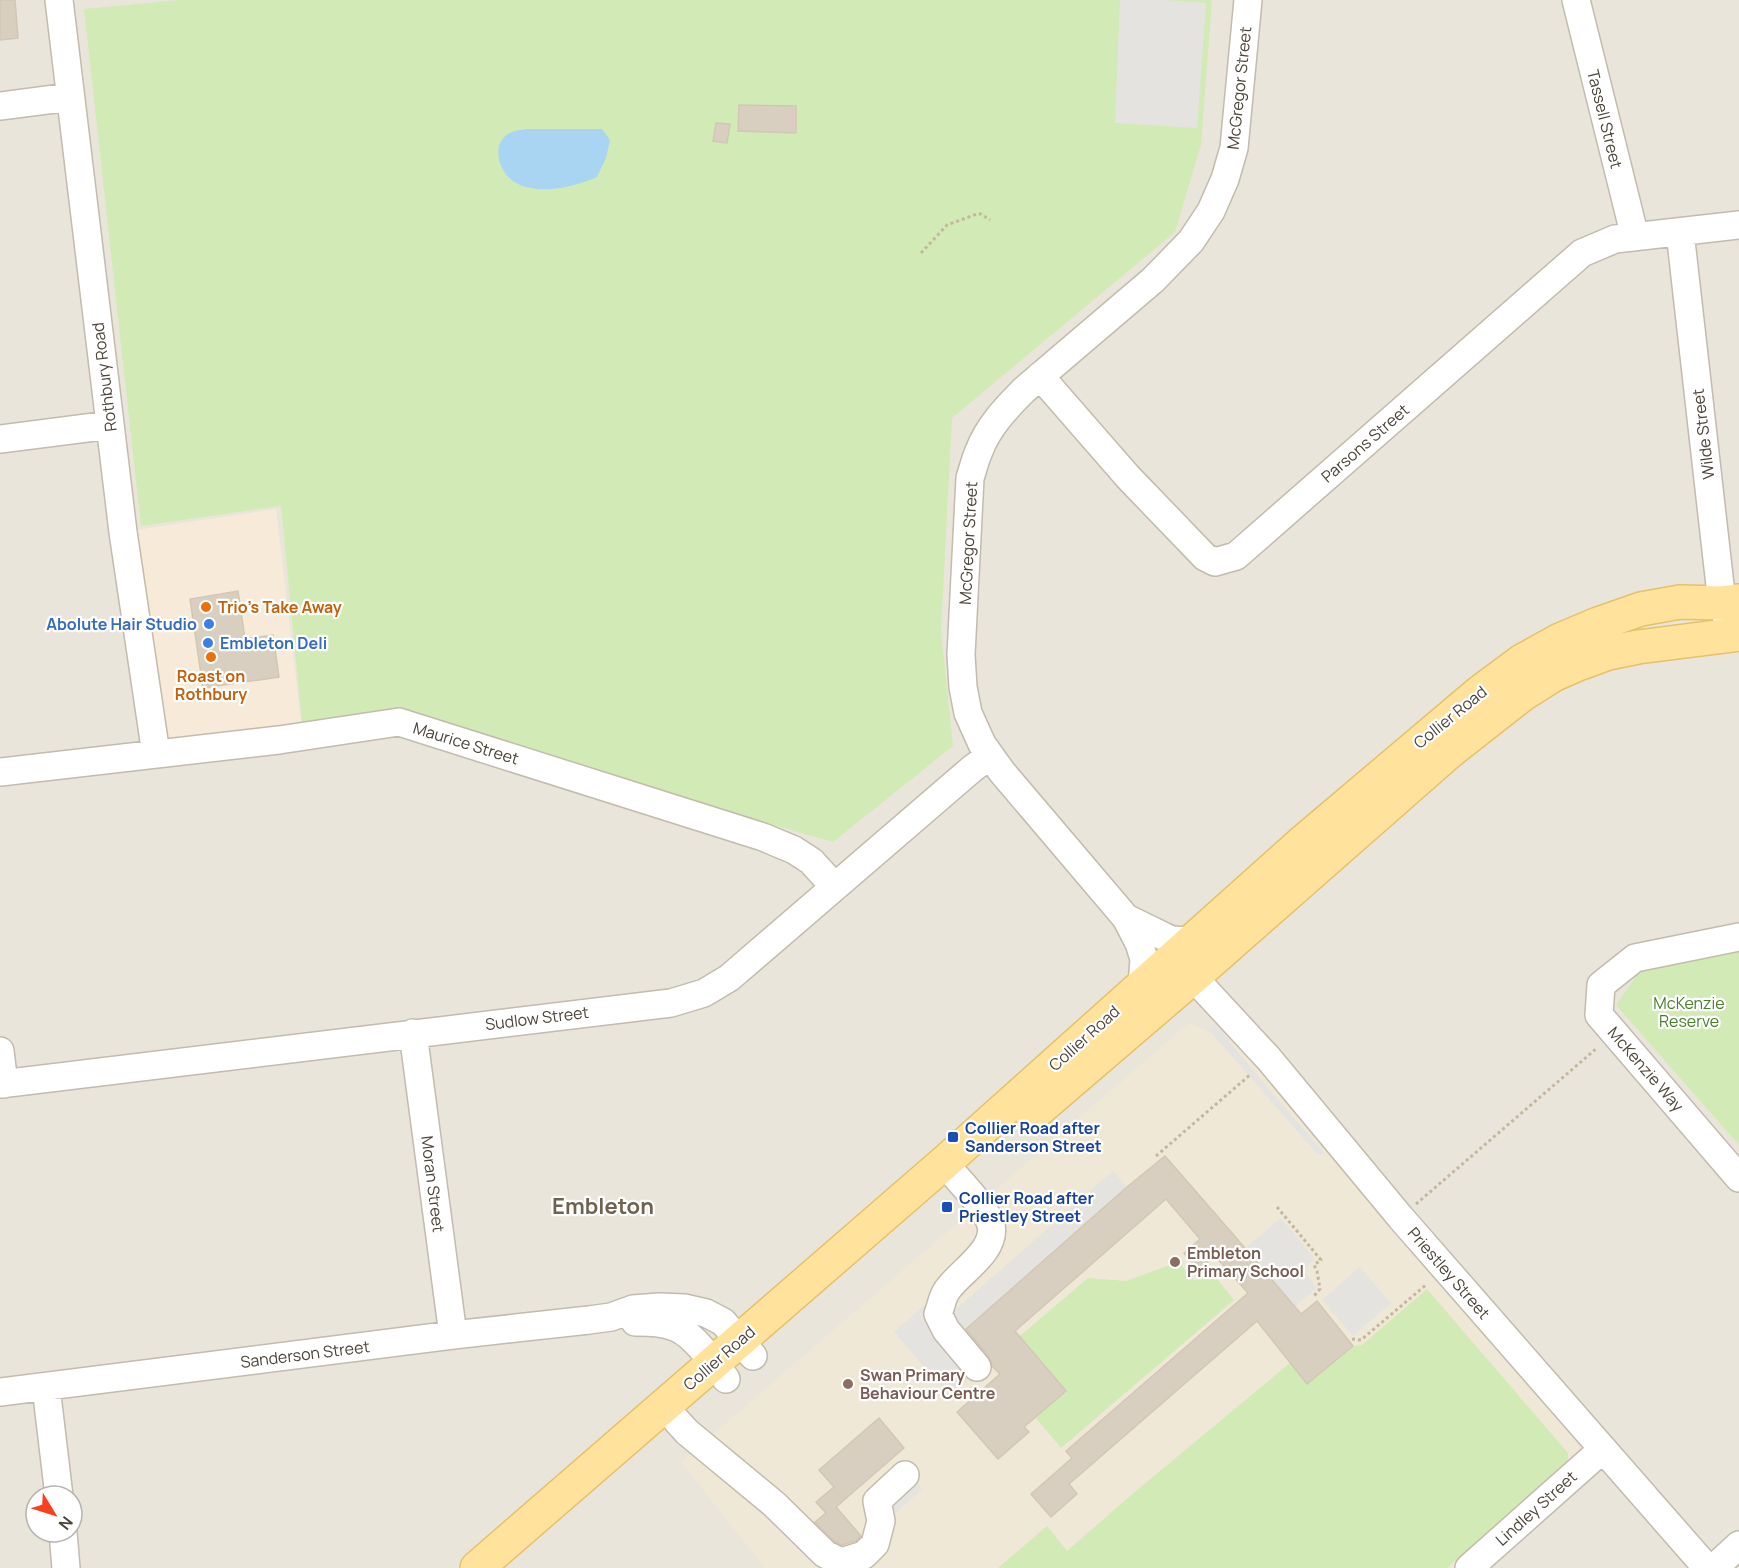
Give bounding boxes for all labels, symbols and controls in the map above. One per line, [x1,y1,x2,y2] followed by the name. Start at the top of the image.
[1222,25,1256,151] street label: McGregor Street
[1582,67,1628,171] street label: Tassell Street
[86,321,122,433] street label: Rothbury Road
[1687,387,1719,481] street label: Wilde Street
[1316,399,1414,487] street label: Parsons Street
[954,481,982,605] street label: McGregor Street
[218,596,342,618] place label: Trio's Take Away
[199,600,213,614] marker: Trio's Take Away
[46,613,197,635] place label: Abolute Hair Studio
[202,617,216,631] marker: Abolute Hair Studio
[220,632,327,654] place label: Embleton Deli
[201,636,215,650] marker: Embleton Deli
[204,650,218,664] marker: Roast on Rothbury
[175,665,247,705] place label: Roast on Rothbury
[1409,681,1491,753] street label: Collier Road
[410,716,522,770] street label: Maurice Street
[1653,992,1725,1032] park label: McKenzie Reserve
[1044,1000,1124,1076] street label: Collier Road
[484,1001,590,1035] street label: Sudlow Street
[1603,1022,1689,1116] street label: McKenzie Way
[965,1117,1102,1157] place label: Collier Road after Sanderson Street
[946,1130,960,1144] marker: Collier Road after Sanderson Street
[416,1135,450,1233] street label: Moran Street
[959,1187,1094,1227] place label: Collier Road after Priestley Street
[552,1191,654,1221] district label: Embleton
[940,1200,954,1214] marker: Collier Road after Priestley Street
[1403,1222,1495,1324] street label: Priestley Street
[1187,1242,1304,1282] place label: Embleton Primary School
[1168,1255,1182,1269] marker: Embleton Primary School
[678,1321,760,1395] street label: Collier Road
[239,1335,371,1373] street label: Sanderson Street
[860,1364,996,1404] place label: Swan Primary Behaviour Centre
[841,1377,855,1391] marker: Swan Primary Behaviour Centre
[1491,1466,1581,1550] street label: Lindley Street
[24,1484,84,1544] north arrow
[54,1512,78,1535] text: N

